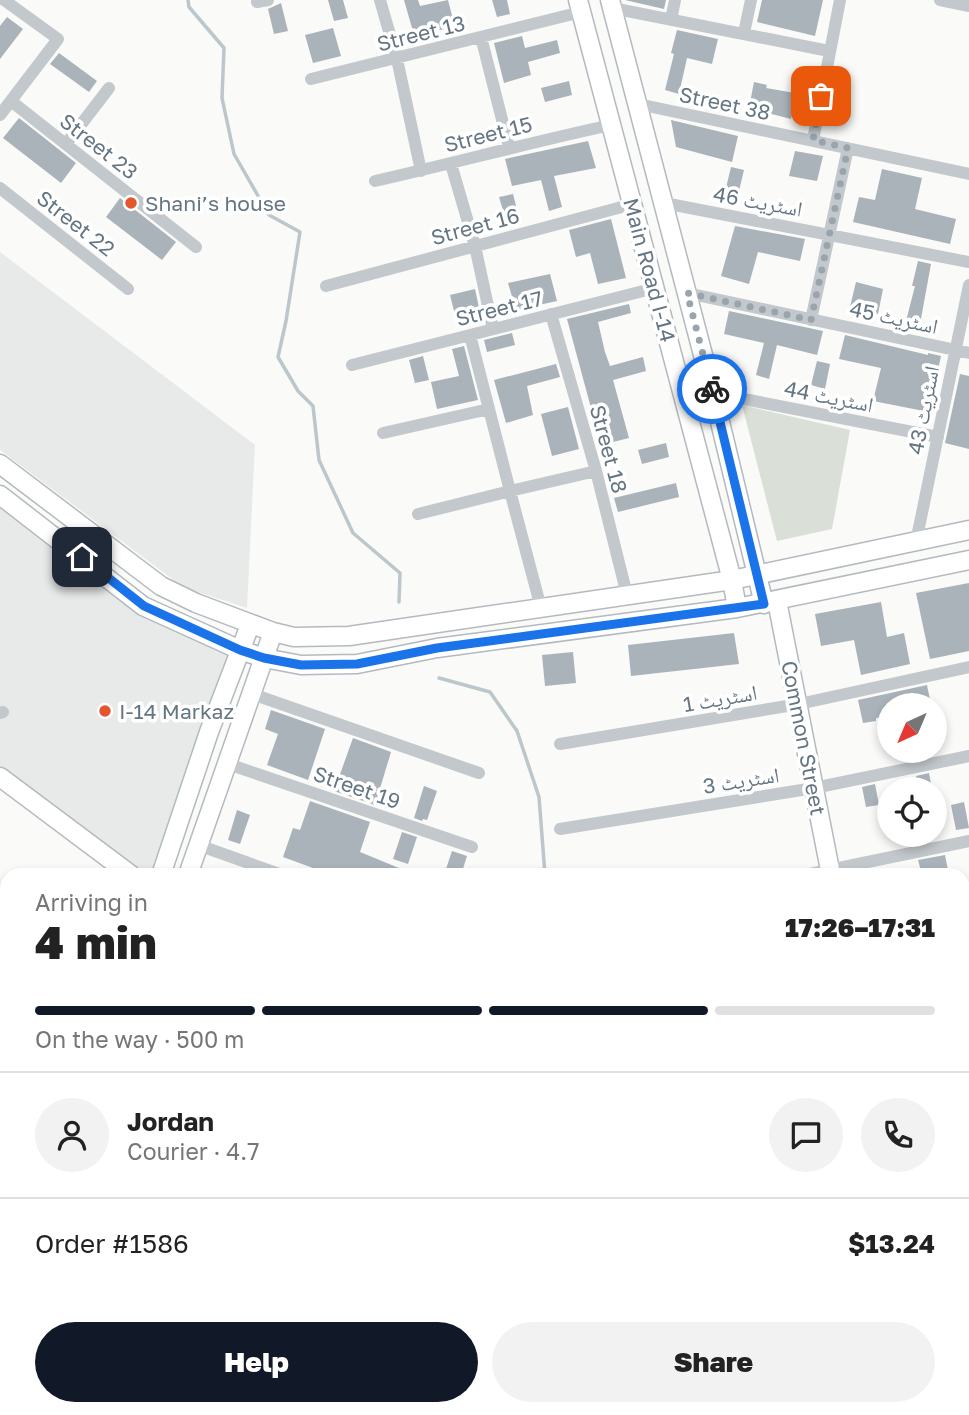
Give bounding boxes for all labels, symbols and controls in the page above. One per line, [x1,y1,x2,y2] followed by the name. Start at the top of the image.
[374,10,468,56] street label: Street 13
[791,66,851,126] pin
[802,77,840,115] icon: bag
[677,81,773,125] street label: Street 38
[55,107,143,185] street label: Street 23
[441,111,535,157] street label: Street 15
[711,180,805,222] street label: اسٹریٹ 46
[32,185,120,261] street label: Street 22
[145,190,286,216] place label: Shani’s house
[123,195,139,211] marker: Shani’s house
[618,195,682,345] street label: Main Road I-14
[428,202,522,250] street label: Street 16
[453,285,545,331] street label: Street 17
[848,295,940,339] street label: اسٹریٹ 45
[677,354,747,424] courier
[902,364,944,456] street label: اسٹریٹ 43
[693,370,731,408] icon: bike
[782,375,876,417] street label: اسٹریٹ 44
[585,402,633,496] street label: Street 18
[52,527,112,587] pin
[63,538,101,576] icon: home
[776,658,832,818] street label: Common Street
[681,679,759,717] street label: اسٹریٹ 1
[877,693,947,763] north arrow
[877,693,947,847] map controls
[119,698,234,724] place label: I-14 Markaz
[97,703,113,719] marker: I-14 Markaz
[310,760,404,814] street label: Street 19
[701,761,781,799] street label: اسٹریٹ 3
[877,777,947,847] button: locate
[35,888,148,916] text: Arriving in
[785,912,935,943] text: 17:26–17:31
[35,914,157,969] text: 4 min
[35,1025,244,1053] text: On the way · 500 m
[35,1098,109,1172] button: person
[769,1098,843,1172] button: chat
[861,1098,935,1172] button: phone
[127,1106,214,1137] text: Jordan
[127,1137,259,1165] text: Courier · 4.7
[35,1228,189,1259] text: Order #1586
[848,1228,935,1259] text: $13.24
[35,1322,478,1402] button: Help
[492,1322,935,1402] button: Share

